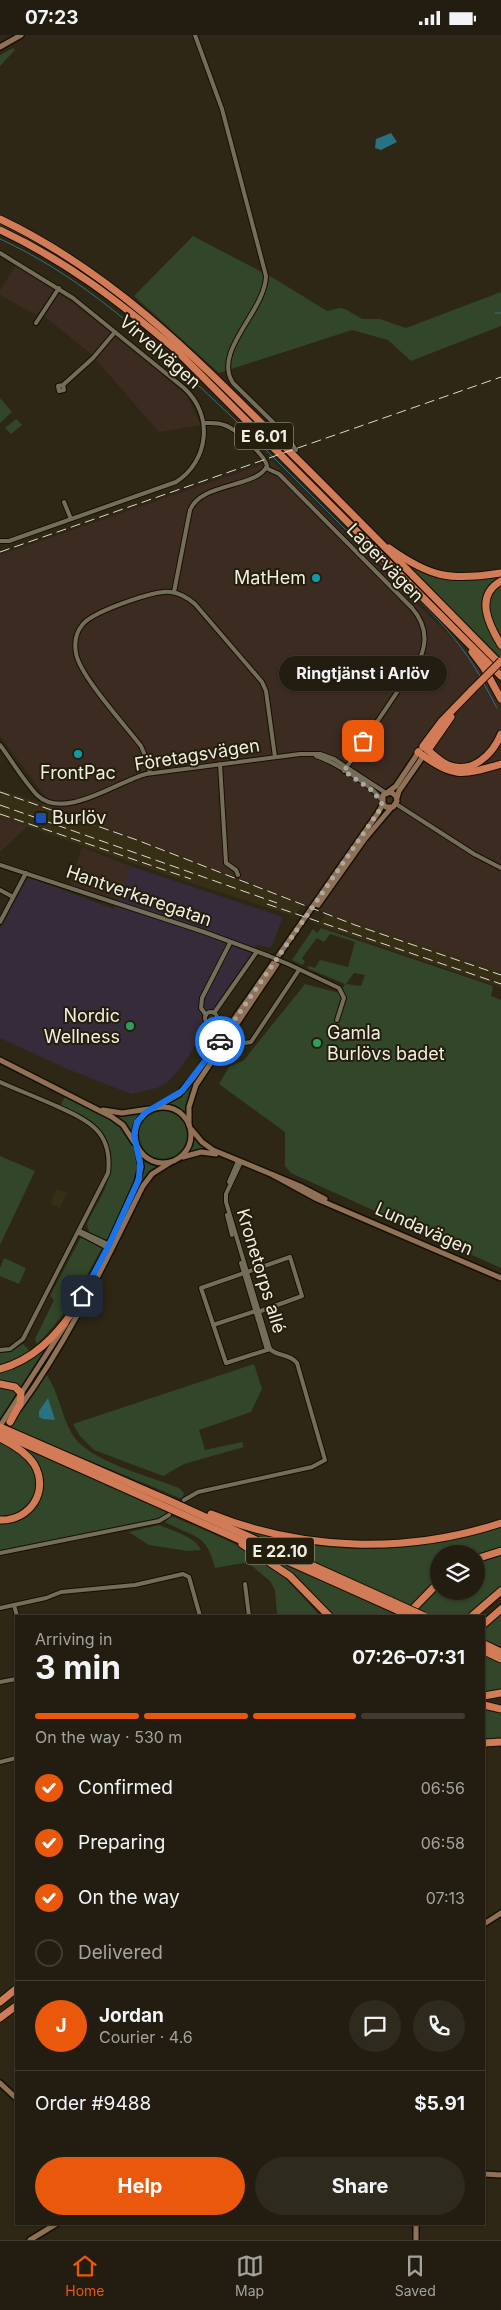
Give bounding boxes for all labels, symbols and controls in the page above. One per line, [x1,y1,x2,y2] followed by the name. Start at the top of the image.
[25,6,78,29] text: 07:23
[115,311,205,393] street label: Virvelvägen
[235,423,293,449] road number: E 6.01
[343,519,428,606] street label: Lagervägen
[234,567,306,588] place label: MatHem
[310,572,322,584] marker: MatHem
[279,656,447,691] callout: Ringtjänst i Arlöv
[296,663,430,683] text: Ringtjänst i Arlöv
[342,720,384,762] pin
[349,727,377,755] icon: bag
[133,734,261,775] street label: Företagsvägen
[72,748,84,760] marker: FrontPac
[40,762,116,783] place label: FrontPac
[52,807,106,828] place label: Burlöv
[34,811,48,825] marker: Burlöv
[64,861,215,930] street label: Hantverkaregatan
[44,1005,120,1047] place label: Nordic Wellness
[195,1016,245,1066] courier
[124,1020,136,1032] marker: Nordic Wellness
[327,1022,445,1064] place label: Gamla Burlövs badet
[206,1027,234,1055] icon: car
[311,1037,323,1049] marker: Gamla Burlövs badet
[372,1198,476,1259] street label: Lundavägen
[233,1206,290,1336] street label: Kronetorps allé
[61,1275,103,1317] pin
[68,1282,96,1310] icon: home
[246,1537,314,1565] road number: E 22.10
[430,1545,485,1600] map controls
[430,1545,485,1600] button: layers
[35,1629,112,1649] text: Arriving in
[352,1646,465,1669] text: 07:26–07:31
[35,1648,121,1687] text: 3 min
[35,1727,182,1747] text: On the way · 530 m
[35,1774,63,1802] icon: check
[78,1776,173,1799] text: Confirmed
[421,1778,465,1798] text: 06:56
[35,1829,63,1857] icon: check
[78,1831,165,1854] text: Preparing
[421,1833,465,1853] text: 06:58
[35,1884,63,1912] icon: check
[78,1886,180,1909] text: On the way
[426,1888,465,1908] text: 07:13
[78,1941,163,1964] text: Delivered
[349,2000,401,2052] button: chat
[413,2000,465,2052] button: phone
[99,2004,164,2027] text: Jordan
[55,2014,67,2037] text: J
[99,2027,193,2047] text: Courier · 4.6
[35,2092,151,2115] text: Order #9488
[414,2092,465,2115] text: $5.91
[35,2157,245,2215] button: Help
[255,2157,465,2215] button: Share
[65,2252,105,2299] tab: Home
[235,2252,264,2299] tab: Map
[395,2252,436,2299] tab: Saved

